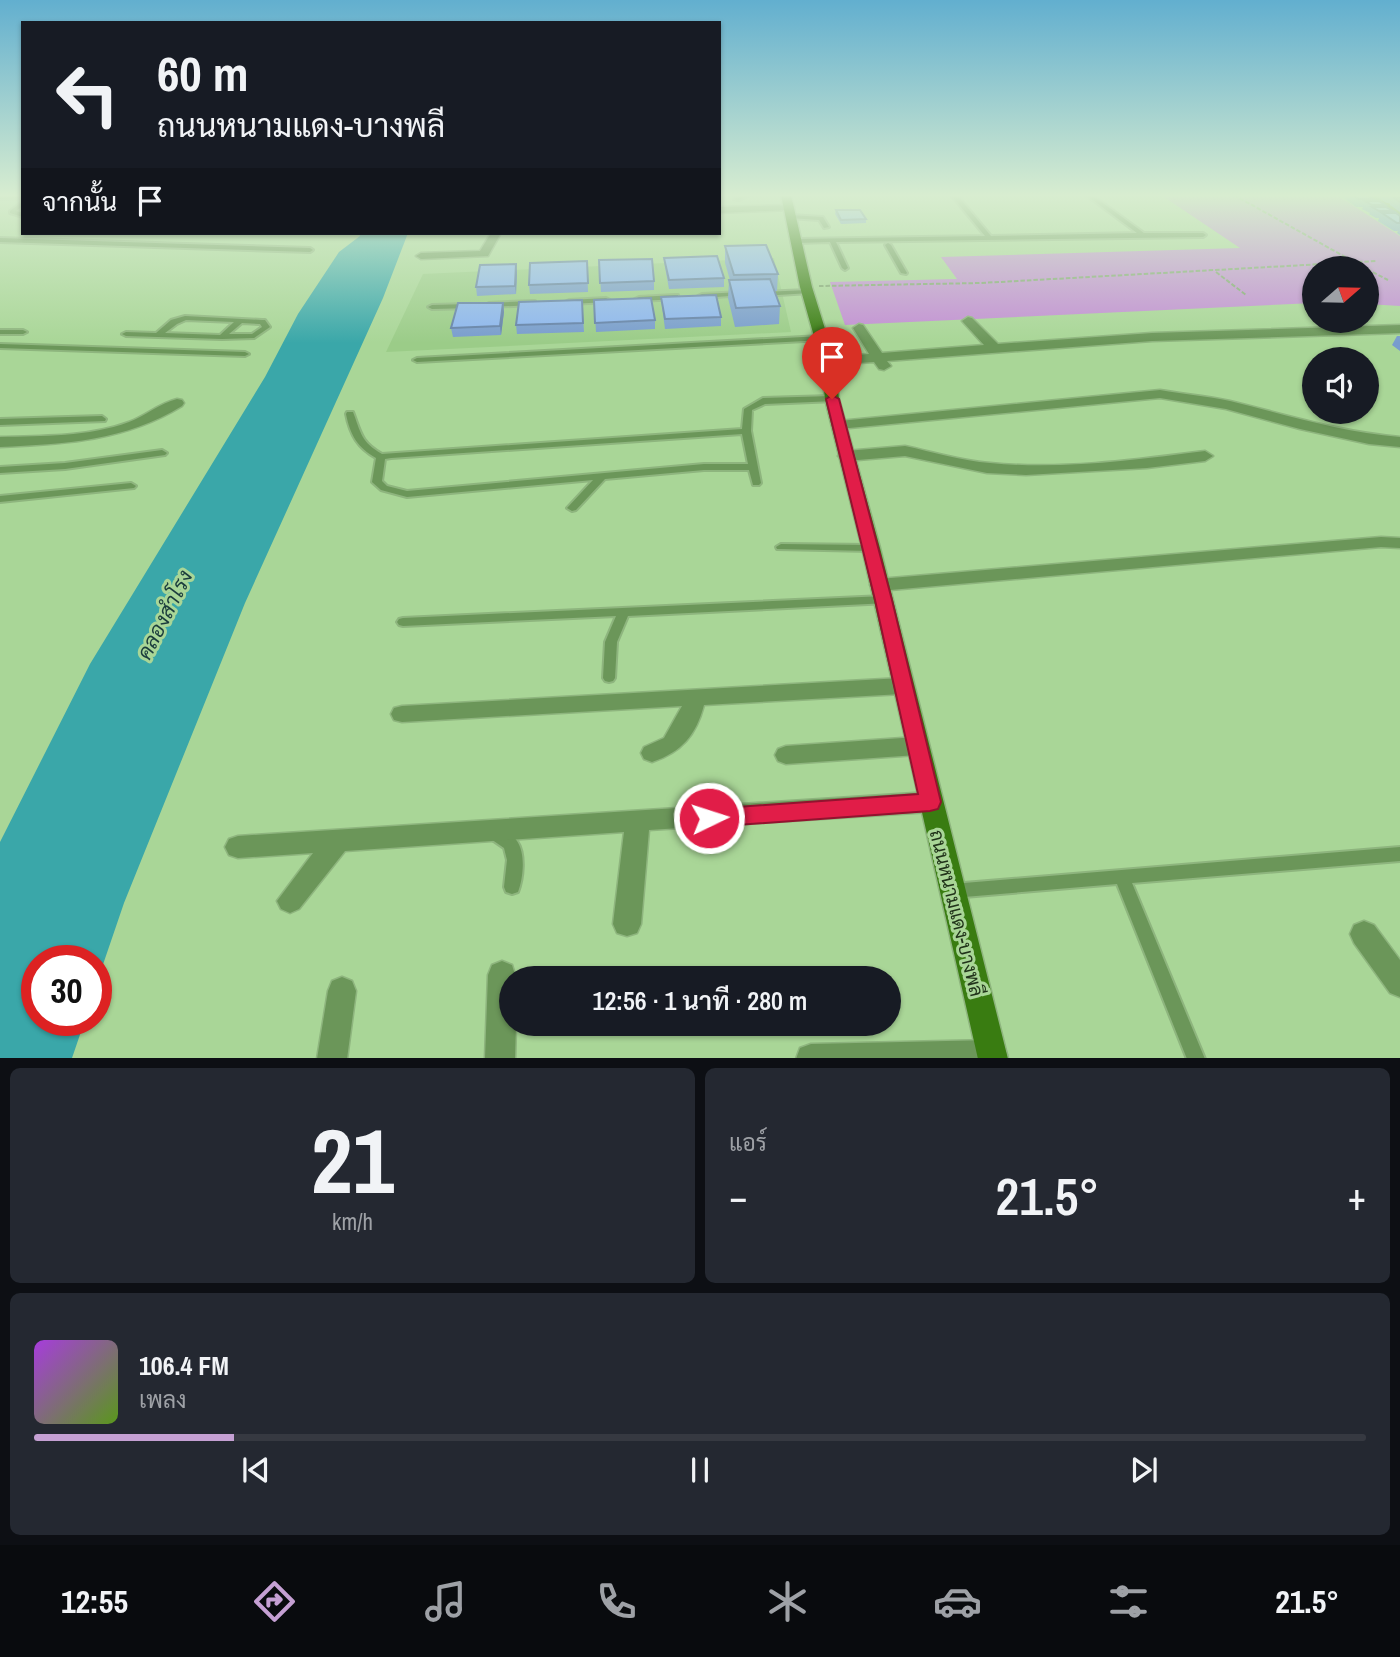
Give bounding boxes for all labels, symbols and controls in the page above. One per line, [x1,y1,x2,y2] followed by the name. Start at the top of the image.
[157,40,249,106] text: 60 m
[42,49,133,140] icon: left
[157,104,445,147] text: ถนนหนามแดง-บางพลี
[131,182,169,220] icon: arrive
[42,184,117,219] text: จากนั้น
[1302,256,1379,332] north arrow
[1302,256,1379,424] map controls
[802,327,862,399] pin
[813,338,851,376] icon: arrive
[1302,347,1379,424] button: sound
[130,565,199,664] water label: คลองสำโรง
[672,781,746,855] position arrow
[924,827,990,999] street label: ถนนหนามแดง-บางพลี
[21,945,112,1036] speed limit sign: 30
[593,983,807,1018] text: 12:56 · 1 นาที · 280 m
[311,1099,394,1221] text: 21
[729,1127,767,1158] text: แอร์
[996,1161,1099,1231] text: 21.5°
[729,1171,747,1222] text: −
[1348,1171,1366,1222] text: +
[332,1206,373,1237] text: km/h
[139,1348,229,1383] text: 106.4 FM
[139,1384,186,1415] text: เพลง
[237,1451,275,1489] icon: previous
[681,1451,719,1489] icon: pause
[1125,1451,1163,1489] icon: next
[250,1577,299,1626] icon: directions
[421,1577,470,1626] icon: music
[592,1577,641,1626] icon: phone
[763,1577,812,1626] icon: climate
[933,1577,982,1626] icon: car
[1104,1577,1153,1626] icon: filters
[61,1580,128,1623] text: 12:55
[1275,1580,1339,1623] text: 21.5°

